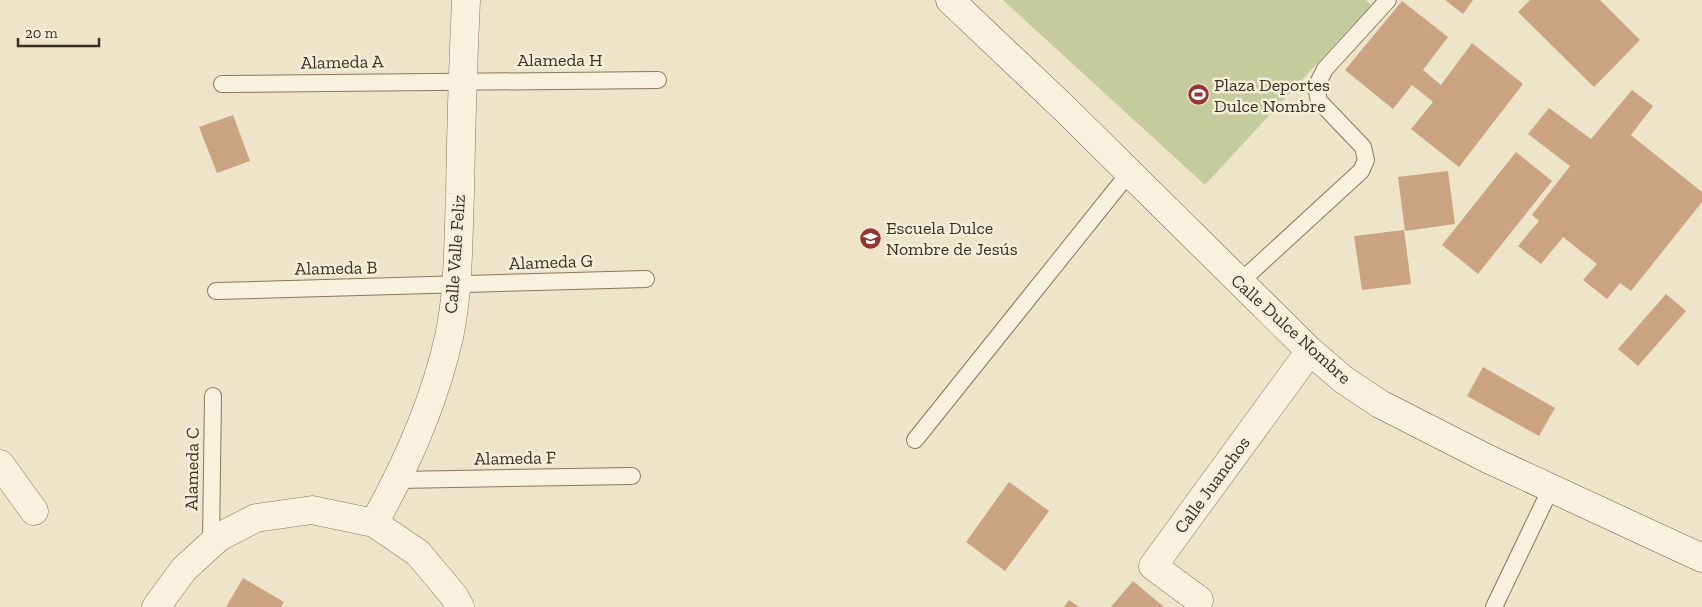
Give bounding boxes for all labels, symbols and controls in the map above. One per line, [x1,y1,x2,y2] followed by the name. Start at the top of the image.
[18,15,99,47] scale bar
[25,24,58,42] text: 20 m
[517,49,603,71] street label: Alameda H
[300,50,384,74] street label: Alameda A
[1214,74,1330,117] place label: Plaza Deportes Dulce Nombre
[1186,83,1210,107] sports icon: Plaza Deportes Dulce Nombre
[440,194,470,314] street label: Calle Valle Feliz
[886,217,1018,260] place label: Escuela Dulce Nombre de Jesús
[858,226,882,250] school or university icon: Escuela Dulce Nombre de Jesús
[509,250,593,274] street label: Alameda G
[294,256,378,280] street label: Alameda B
[1226,269,1356,389] street label: Calle Dulce Nombre
[180,427,204,511] street label: Alameda C
[1169,432,1255,538] street label: Calle Juanchos
[474,446,556,470] street label: Alameda F

